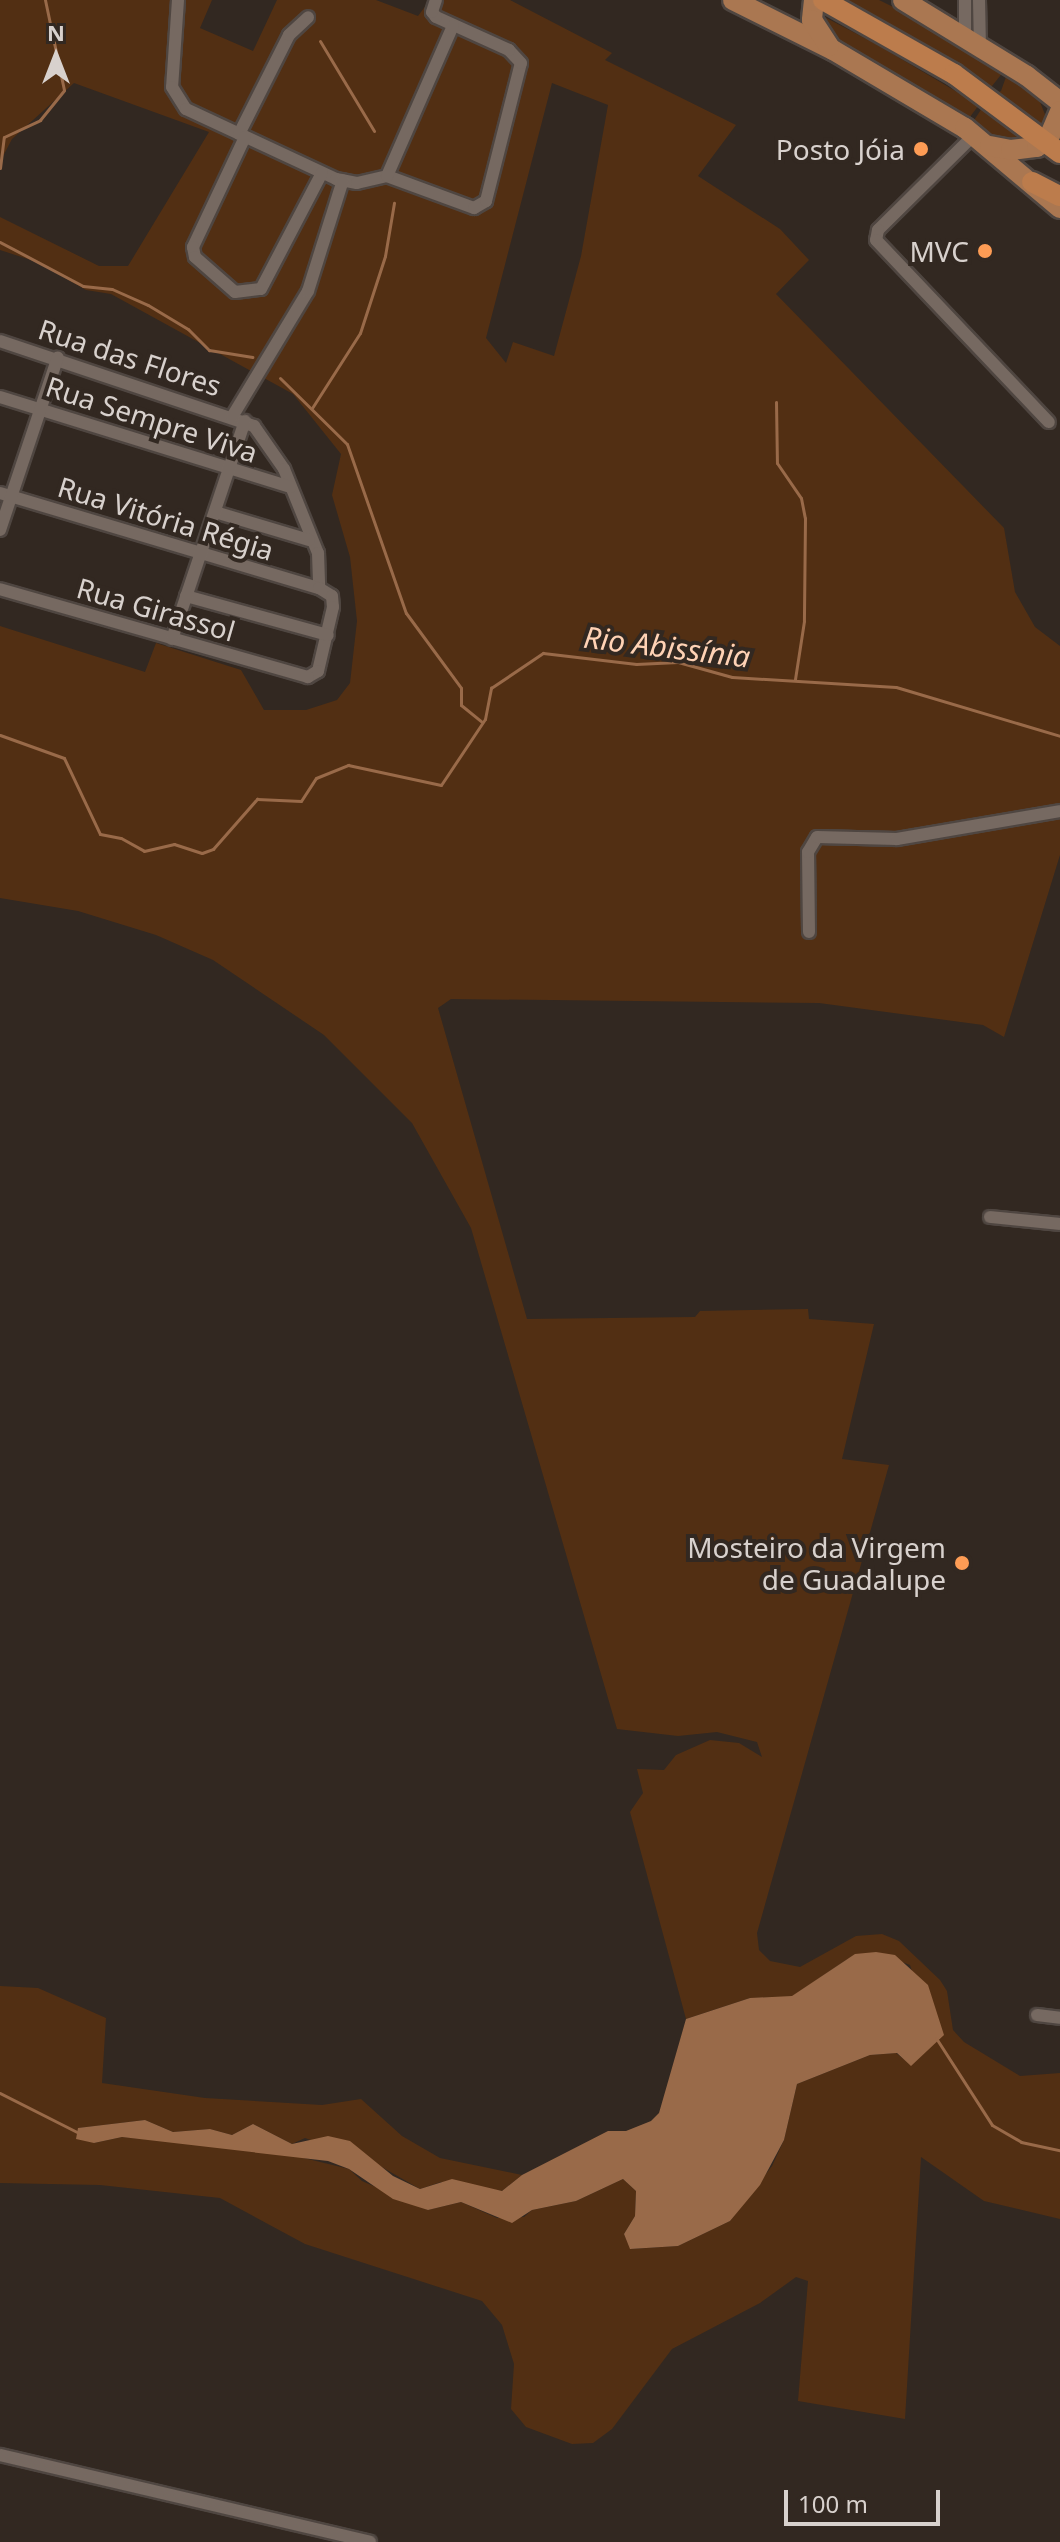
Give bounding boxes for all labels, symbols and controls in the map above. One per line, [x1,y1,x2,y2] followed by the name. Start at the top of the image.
[16,16,96,96] north arrow
[47,17,65,47] text: N
[776,132,905,166] place label: Posto Jóia
[912,140,930,158] marker: Posto Jóia
[909,234,969,268] place label: MVC
[976,242,994,260] marker: MVC
[34,312,226,402] street label: Rua das Flores
[42,369,262,469] street label: Rua Sempre Viva
[54,469,278,567] street label: Rua Vitória Régia
[73,570,239,648] street label: Rua Girassol
[582,619,752,675] water label: Rio Abissínia
[687,1530,946,1596] place label: Mosteiro da Virgem de Guadalupe
[953,1554,971,1572] marker: Mosteiro da Virgem de Guadalupe
[788,2474,944,2524] scale bar
[798,2487,868,2520] text: 100 m

